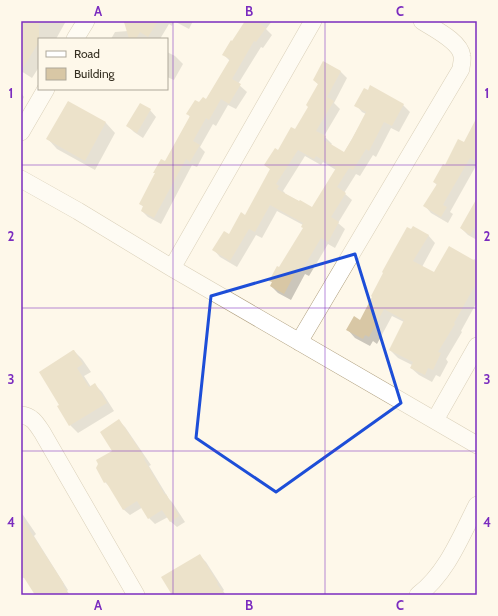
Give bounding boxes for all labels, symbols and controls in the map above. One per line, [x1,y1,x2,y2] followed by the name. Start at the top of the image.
[94,3,103,19] text: A
[245,3,253,19] text: B
[396,3,404,19] text: C
[38,38,168,90] legend
[74,46,100,61] text: Road
[74,66,116,81] text: Building
[9,85,13,101] text: 1
[485,85,489,101] text: 1
[8,228,15,244] text: 2
[484,228,491,244] text: 2
[7,371,15,387] text: 3
[483,371,491,387] text: 3
[7,514,15,530] text: 4
[483,514,491,530] text: 4
[94,597,103,613] text: A
[245,597,253,613] text: B
[396,597,404,613] text: C

